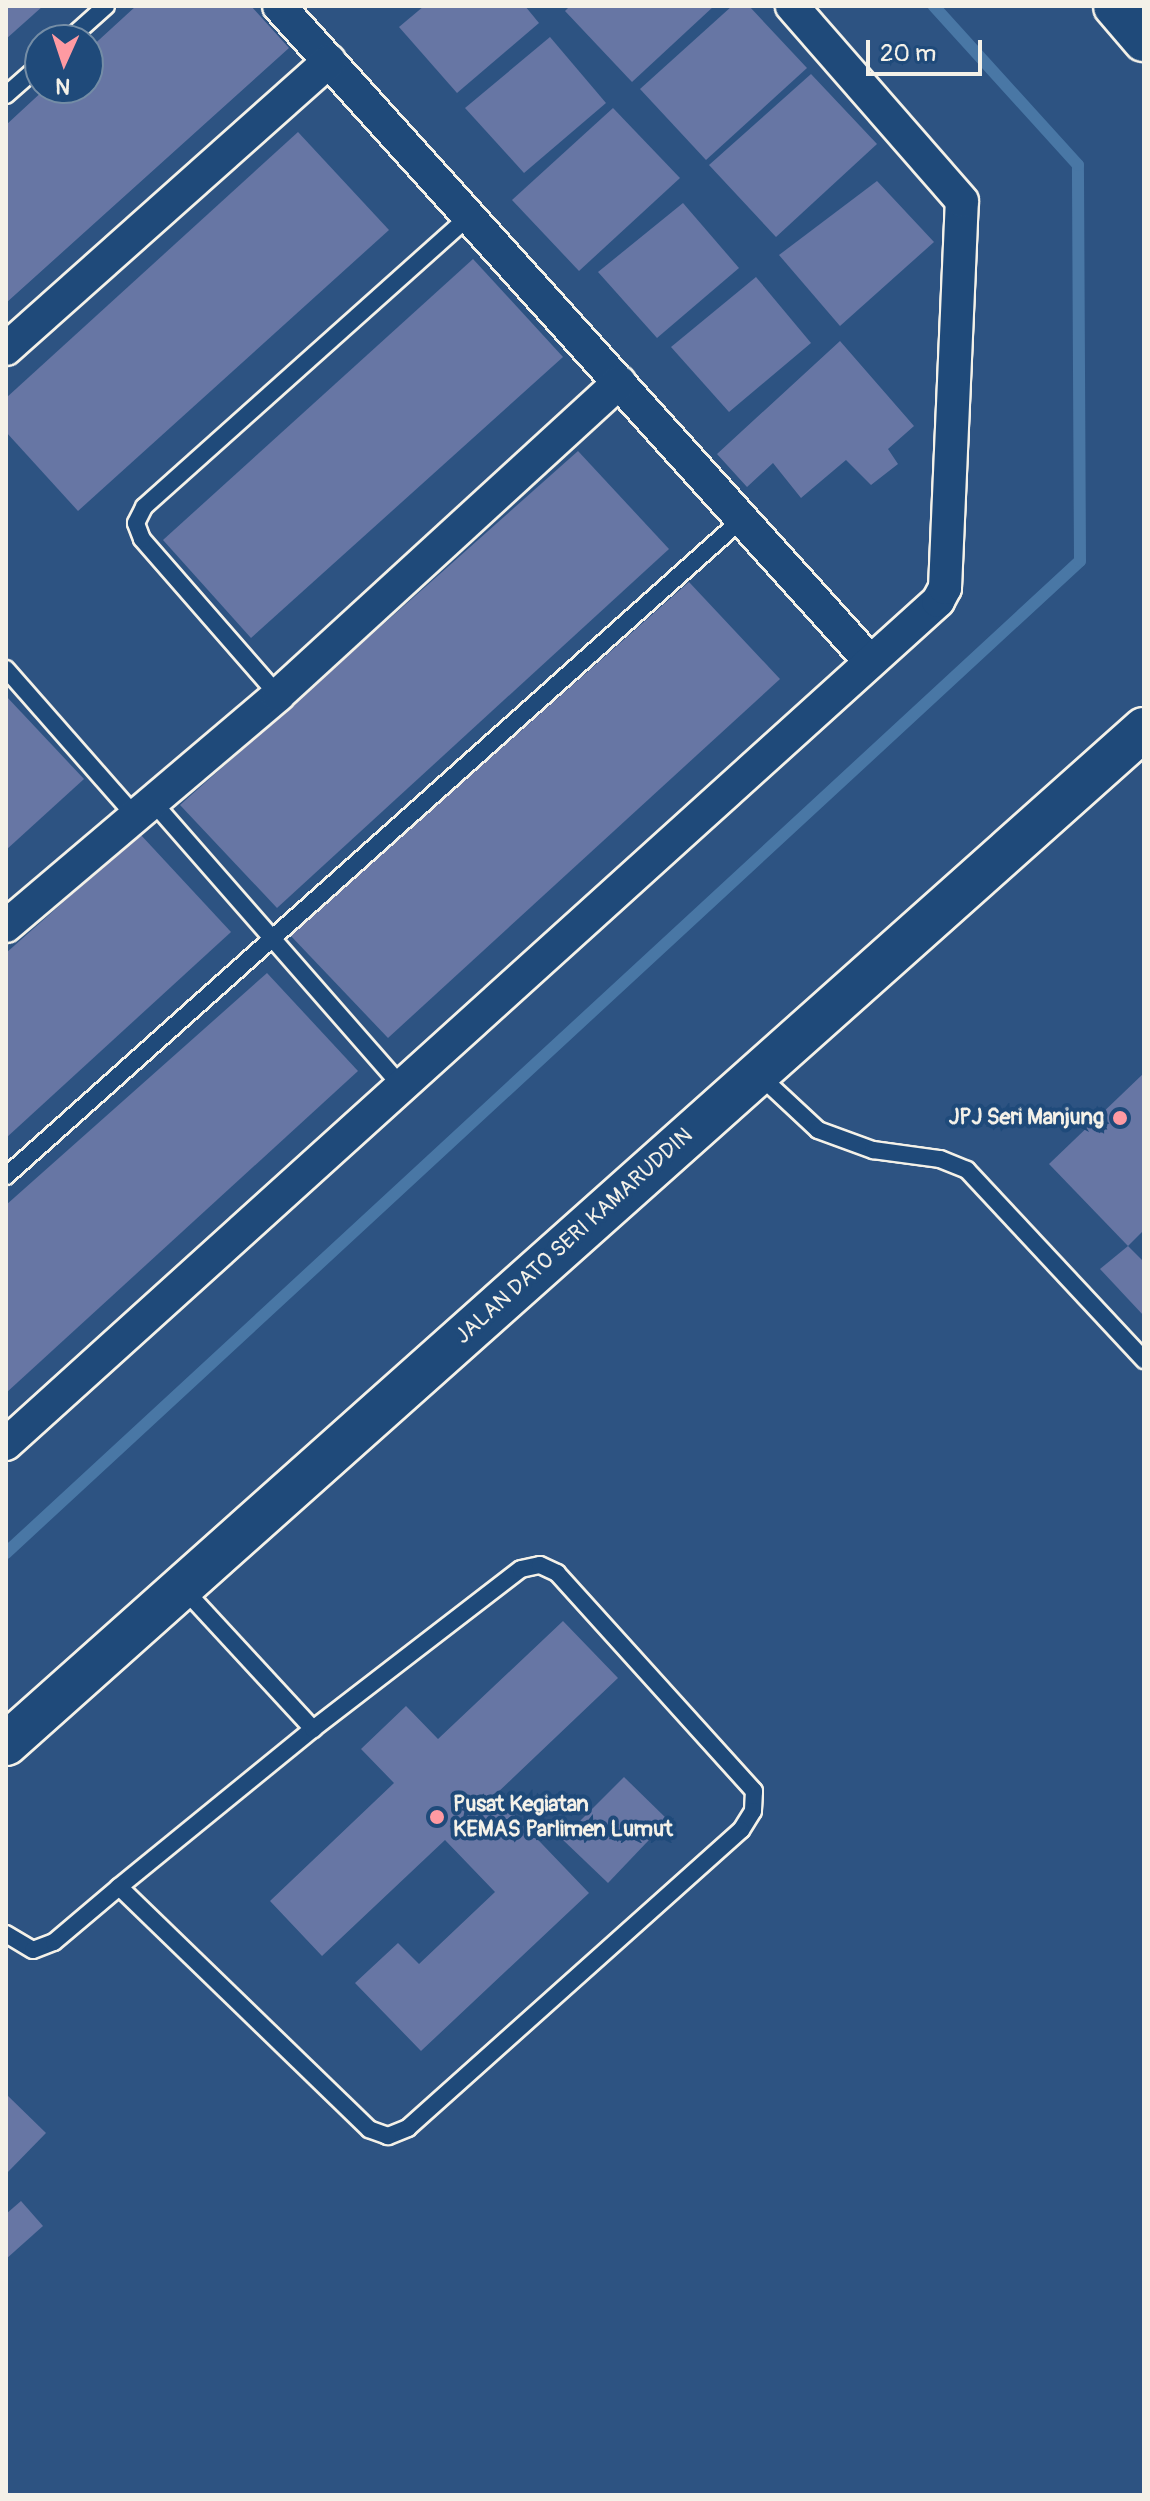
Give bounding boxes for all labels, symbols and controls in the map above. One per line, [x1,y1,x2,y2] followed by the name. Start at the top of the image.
[24,24,104,104] north arrow
[870,24,986,74] scale bar
[880,39,936,68] text: 20 m
[55,72,71,100] text: N
[949,1105,1104,1131] place label: JPJ Seri Manjung
[1111,1109,1129,1127] marker: JPJ Seri Manjung
[450,1122,698,1350] street label: JALAN DATO SERI KAMARUDDIN
[453,1791,673,1842] place label: Pusat Kegiatan KEMAS Parlimen Lumut
[428,1808,446,1826] marker: Pusat Kegiatan KEMAS Parlimen Lumut

